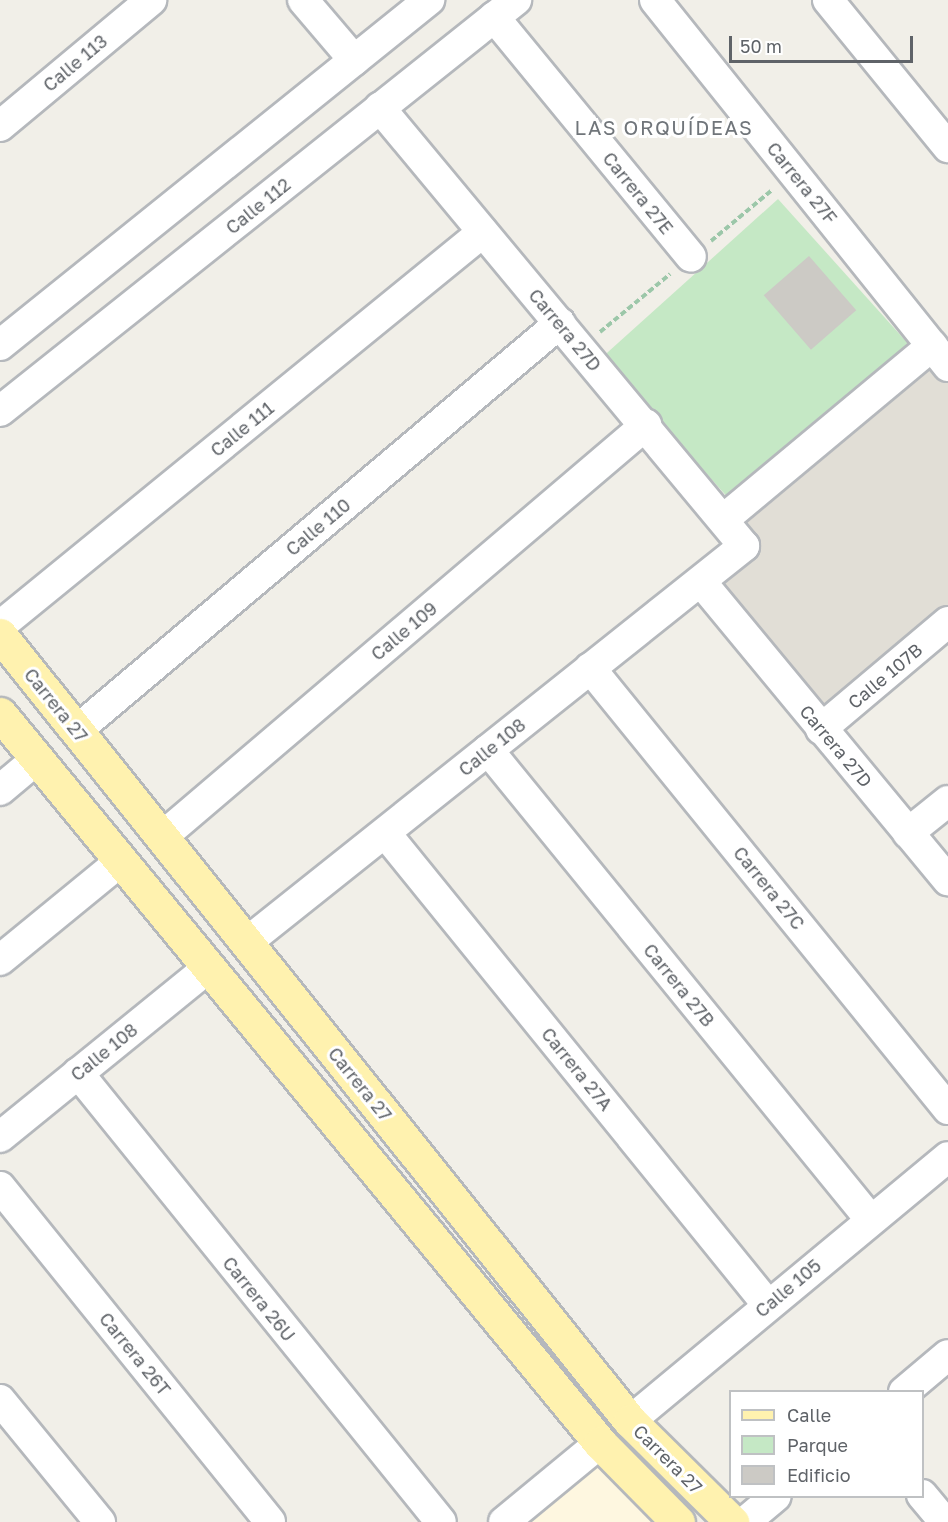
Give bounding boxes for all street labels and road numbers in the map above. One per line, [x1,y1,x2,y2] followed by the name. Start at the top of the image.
[39,30,111,96] street label: Calle 113
[762,138,842,228] street label: Carrera 27F
[598,148,678,238] street label: Carrera 27E
[221,174,295,238] street label: Calle 112
[524,284,606,376] street label: Carrera 27D
[206,397,278,461] street label: Calle 111
[281,494,355,560] street label: Calle 110
[367,597,441,665] street label: Calle 109
[844,639,926,713] street label: Calle 107B
[20,664,92,746] street label: Carrera 27
[795,700,877,792] street label: Carrera 27D
[454,714,530,780] street label: Calle 108
[729,842,809,934] street label: Carrera 27C
[639,939,719,1031] street label: Carrera 27B
[66,1019,142,1085] street label: Calle 108
[537,1023,617,1115] street label: Carrera 27A
[324,1043,396,1125] street label: Carrera 27
[218,1252,300,1346] street label: Carrera 26U
[751,1254,825,1322] street label: Calle 105
[95,1308,175,1400] street label: Carrera 26T
[629,1420,707,1498] street label: Carrera 27

